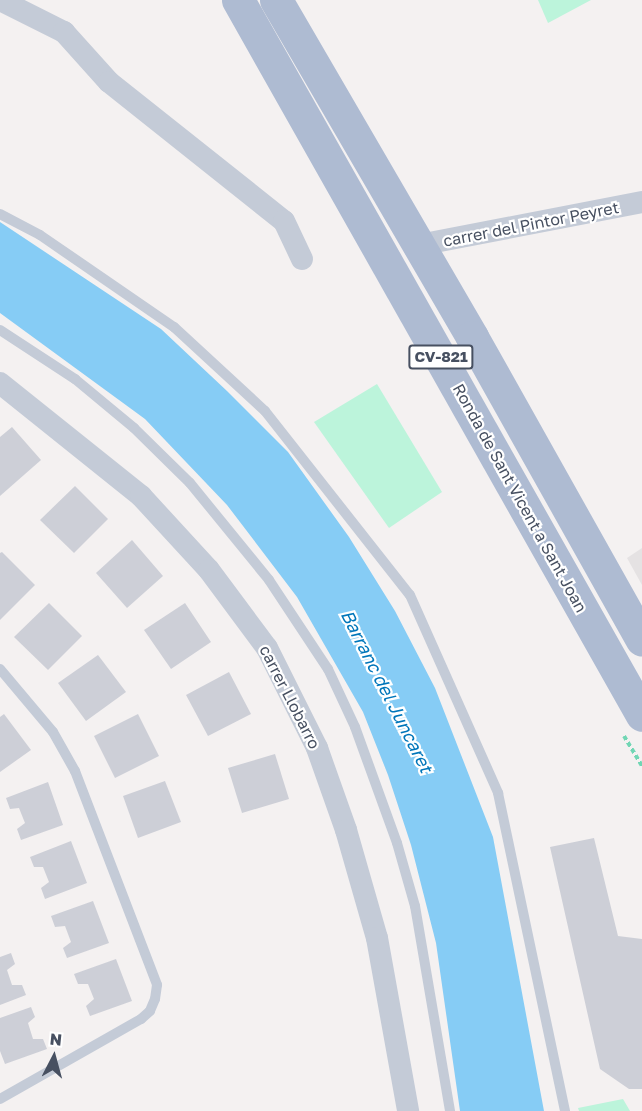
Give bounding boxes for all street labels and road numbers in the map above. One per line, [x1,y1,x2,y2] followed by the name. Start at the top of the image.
[442,198,620,250] street label: carrer del Pintor Peyret
[408,345,474,369] road number: CV-821
[449,380,591,616] street label: Ronda de Sant Vicent a Sant Joan
[256,642,324,752] street label: carrer Llobarro

